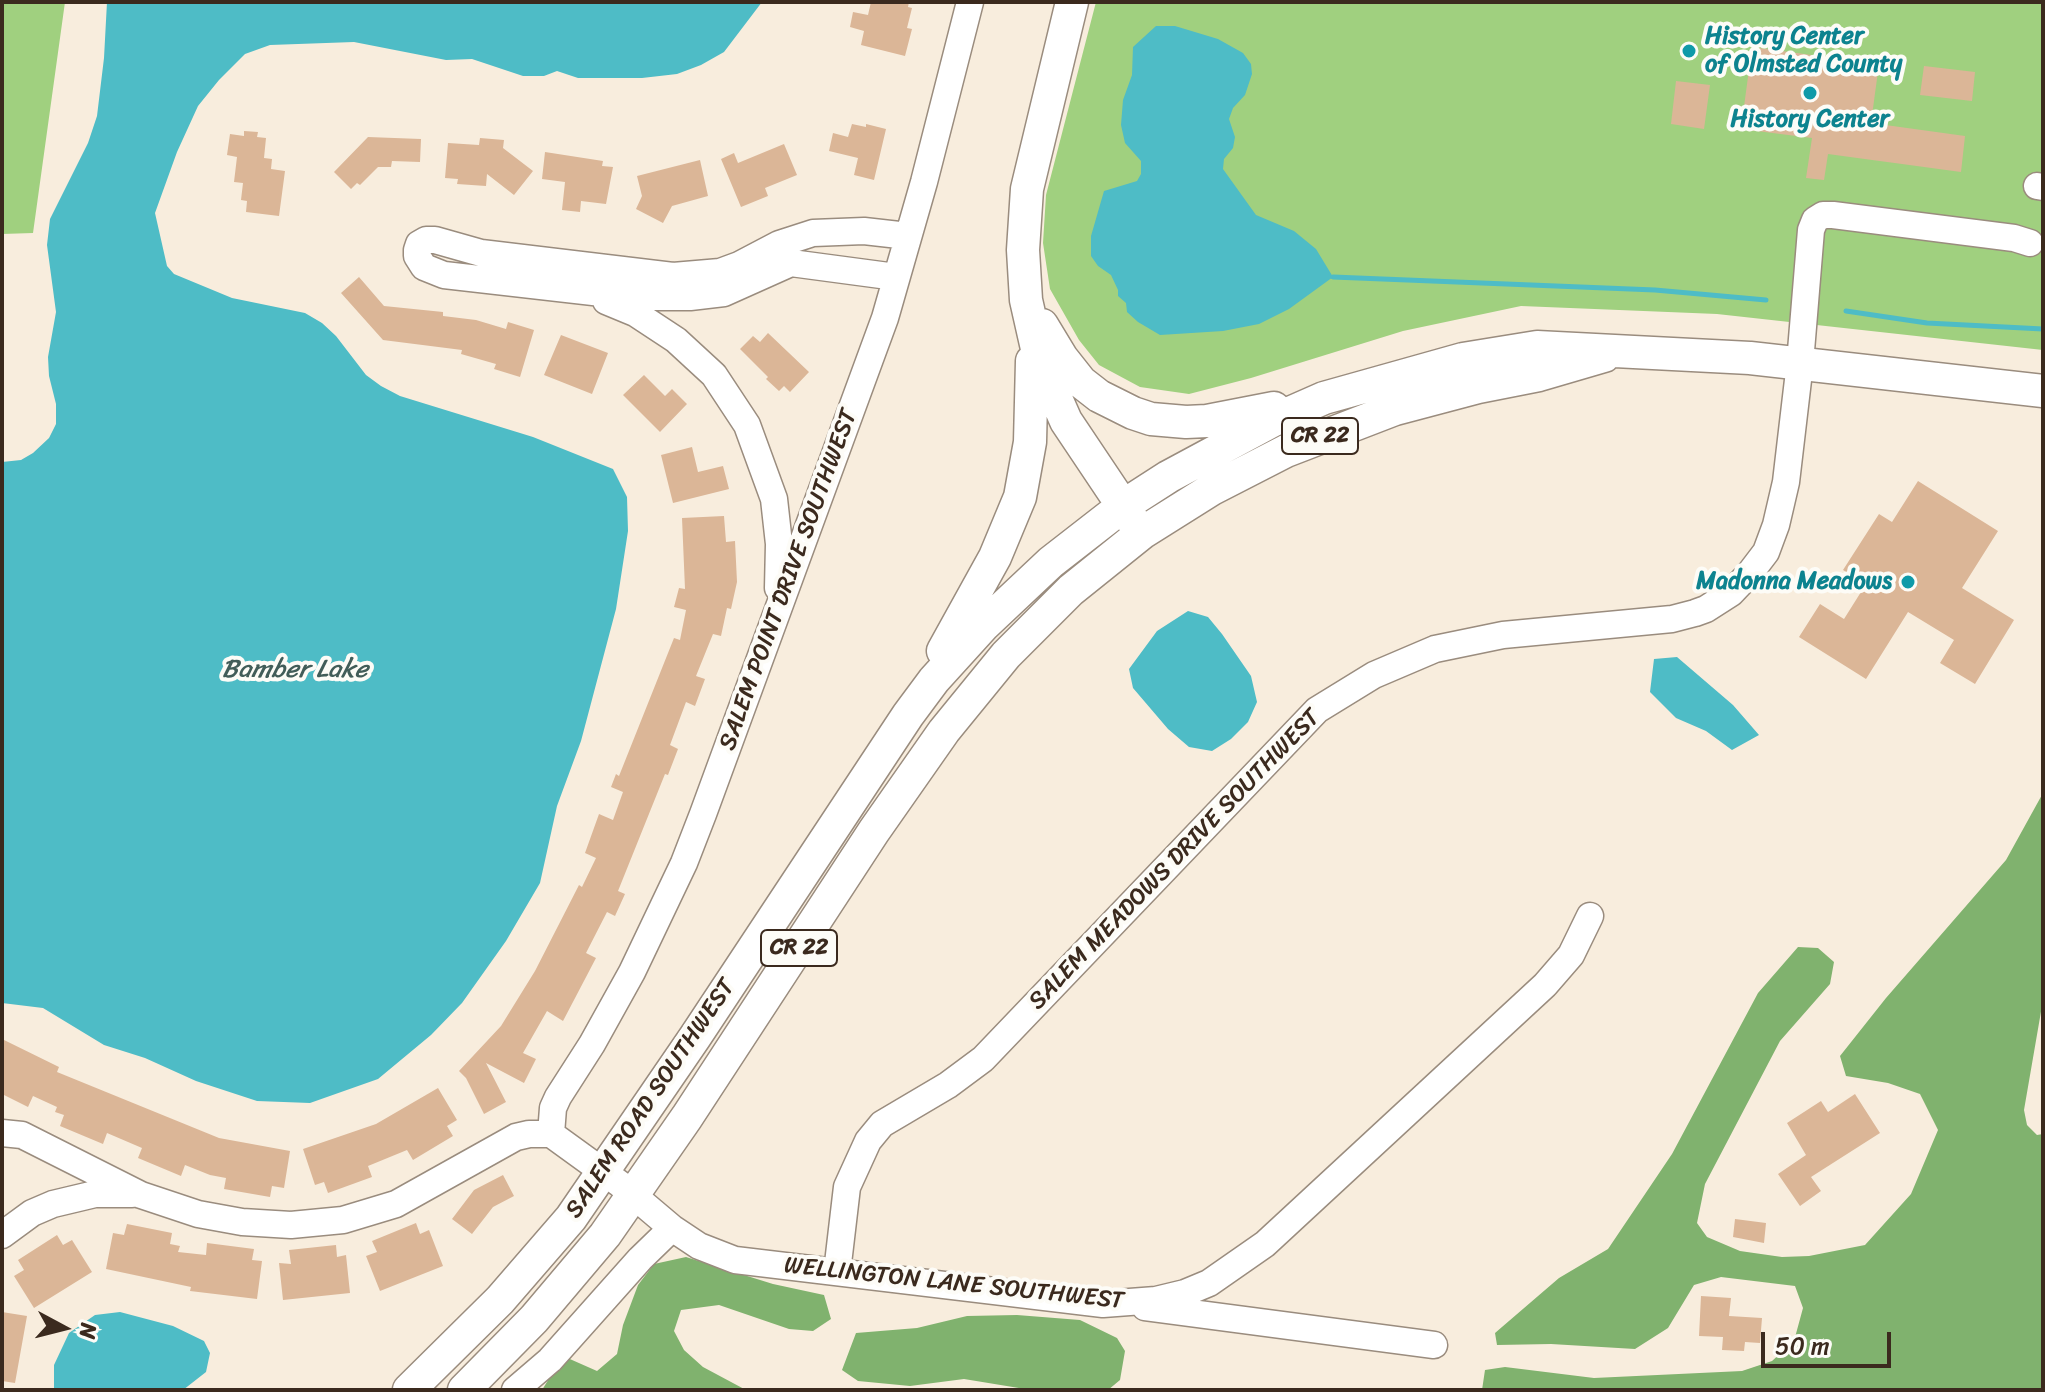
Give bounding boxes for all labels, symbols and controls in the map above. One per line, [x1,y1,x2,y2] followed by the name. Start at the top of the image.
[1705,23,1902,79] place label: History Center of Olmsted County
[1680,42,1698,60] marker: History Center of Olmsted County
[1801,84,1819,102] marker: History Center
[1731,106,1889,134] place label: History Center
[714,406,864,754] street label: SALEM POINT DRIVE SOUTHWEST
[1282,418,1358,454] road number: CR 22
[1696,568,1892,596] place label: Madonna Meadows
[1899,573,1917,591] marker: Madonna Meadows
[222,654,368,686] water label: Bamber Lake
[1023,704,1327,1016] street label: SALEM MEADOWS DRIVE SOUTHWEST
[761,930,837,966] road number: CR 22
[560,974,742,1224] street label: SALEM ROAD SOUTHWEST
[783,1252,1125,1316] street label: WELLINGTON LANE SOUTHWEST
[24,1288,104,1368] north arrow
[1765,1316,1895,1366] scale bar
[68,1321,109,1341] text: N
[1775,1325,1830,1367] text: 50 m

